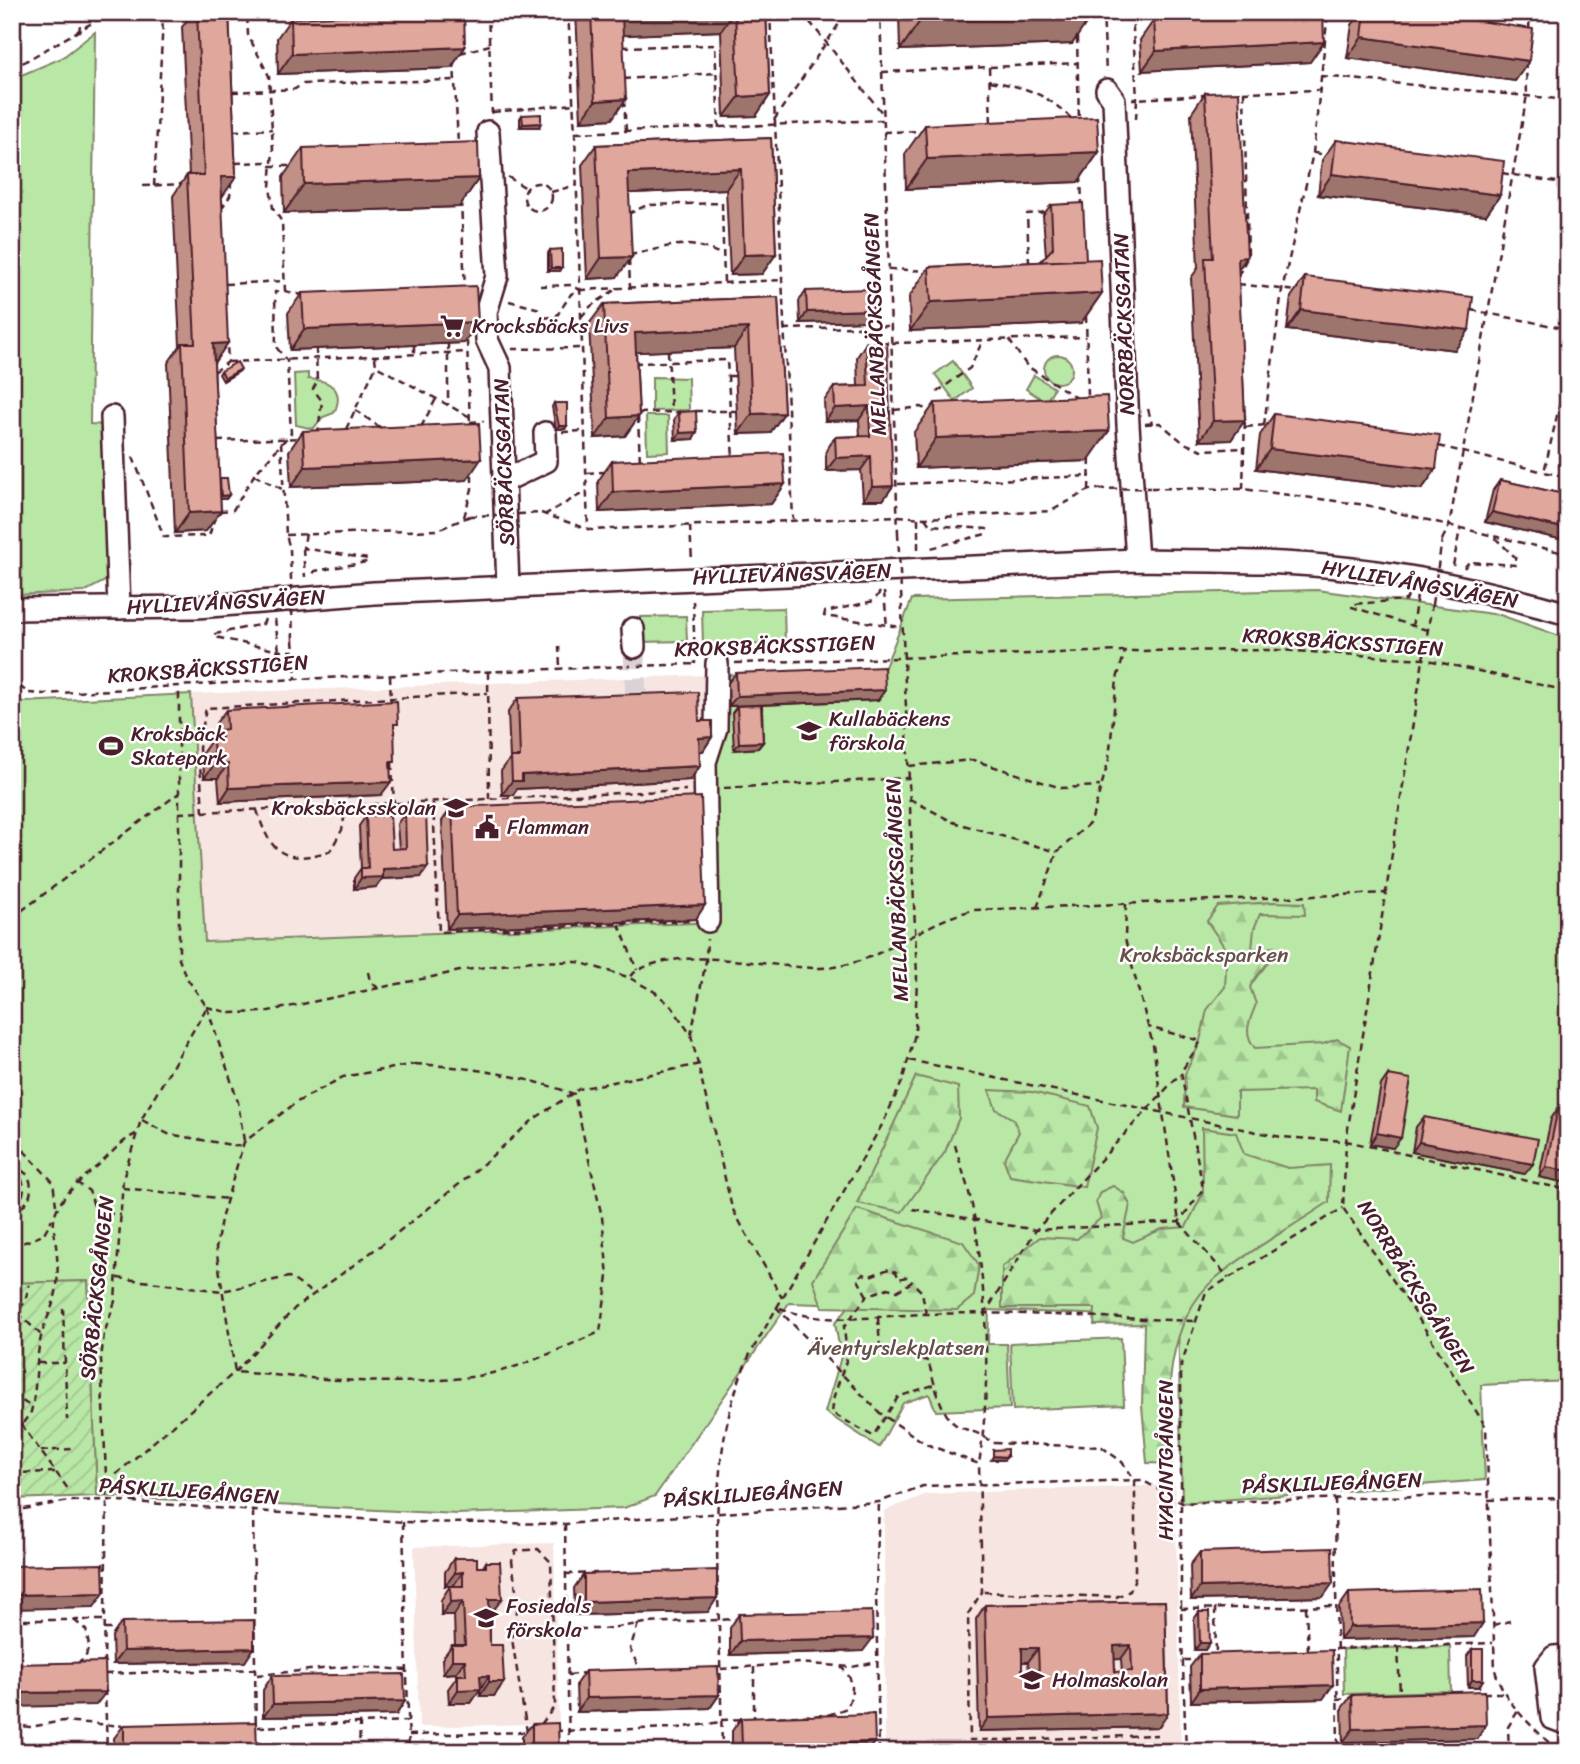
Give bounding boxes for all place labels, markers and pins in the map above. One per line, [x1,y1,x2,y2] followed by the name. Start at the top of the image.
[472,307,629,345] place label: Krocksbäcks Livs
[438,312,466,340] supermarket icon: Krocksbäcks Livs
[829,700,950,762] place label: Kullabäckens förskola
[131,715,227,777] place label: Kroksbäck Skatepark
[795,717,823,745] school or university icon: Kullabäckens förskola
[97,732,125,760] sports icon: Kroksbäck Skatepark
[272,789,436,827] place label: Kroksbäcksskolan
[442,794,470,822] school or university icon: Kroksbäcksskolan
[507,808,589,846] place label: Flamman
[473,813,501,841] public building icon: Flamman
[506,1587,591,1649] place label: Fosiedals förskola
[472,1604,500,1632] school or university icon: Fosiedals förskola
[1052,1661,1168,1699] place label: Holmaskolan
[1018,1666,1046,1694] school or university icon: Holmaskolan

